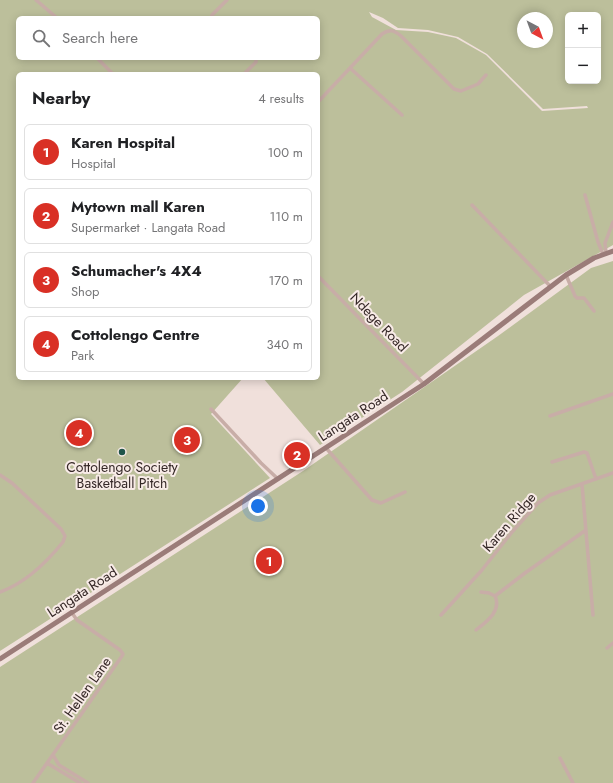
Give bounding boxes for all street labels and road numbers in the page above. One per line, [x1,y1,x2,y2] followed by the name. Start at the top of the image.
[346,288,412,356] street label: Ndege Road
[314,386,392,446] street label: Langata Road
[478,488,540,556] street label: Karen Ridge
[43,562,121,622] street label: Langata Road
[48,653,116,737] street label: St. Hellen Lane

